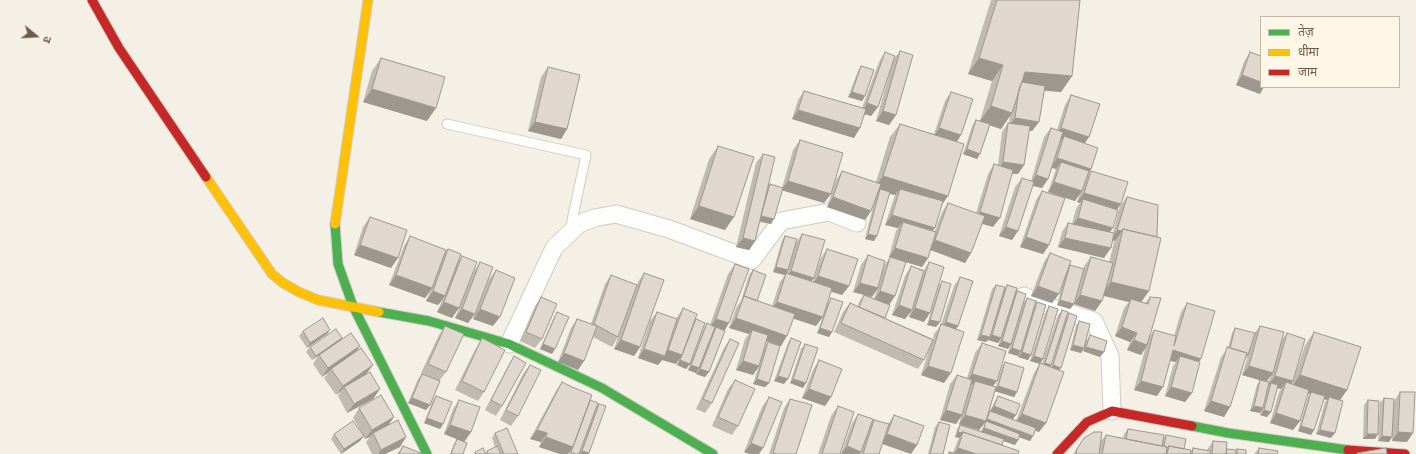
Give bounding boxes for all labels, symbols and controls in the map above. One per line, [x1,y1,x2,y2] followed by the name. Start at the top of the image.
[16,16,56,56] north arrow
[1260,16,1400,88] legend
[1298,23,1314,40] text: तेज़
[40,34,56,45] text: उ
[1298,43,1319,60] text: धीमा
[1298,63,1317,80] text: जाम

